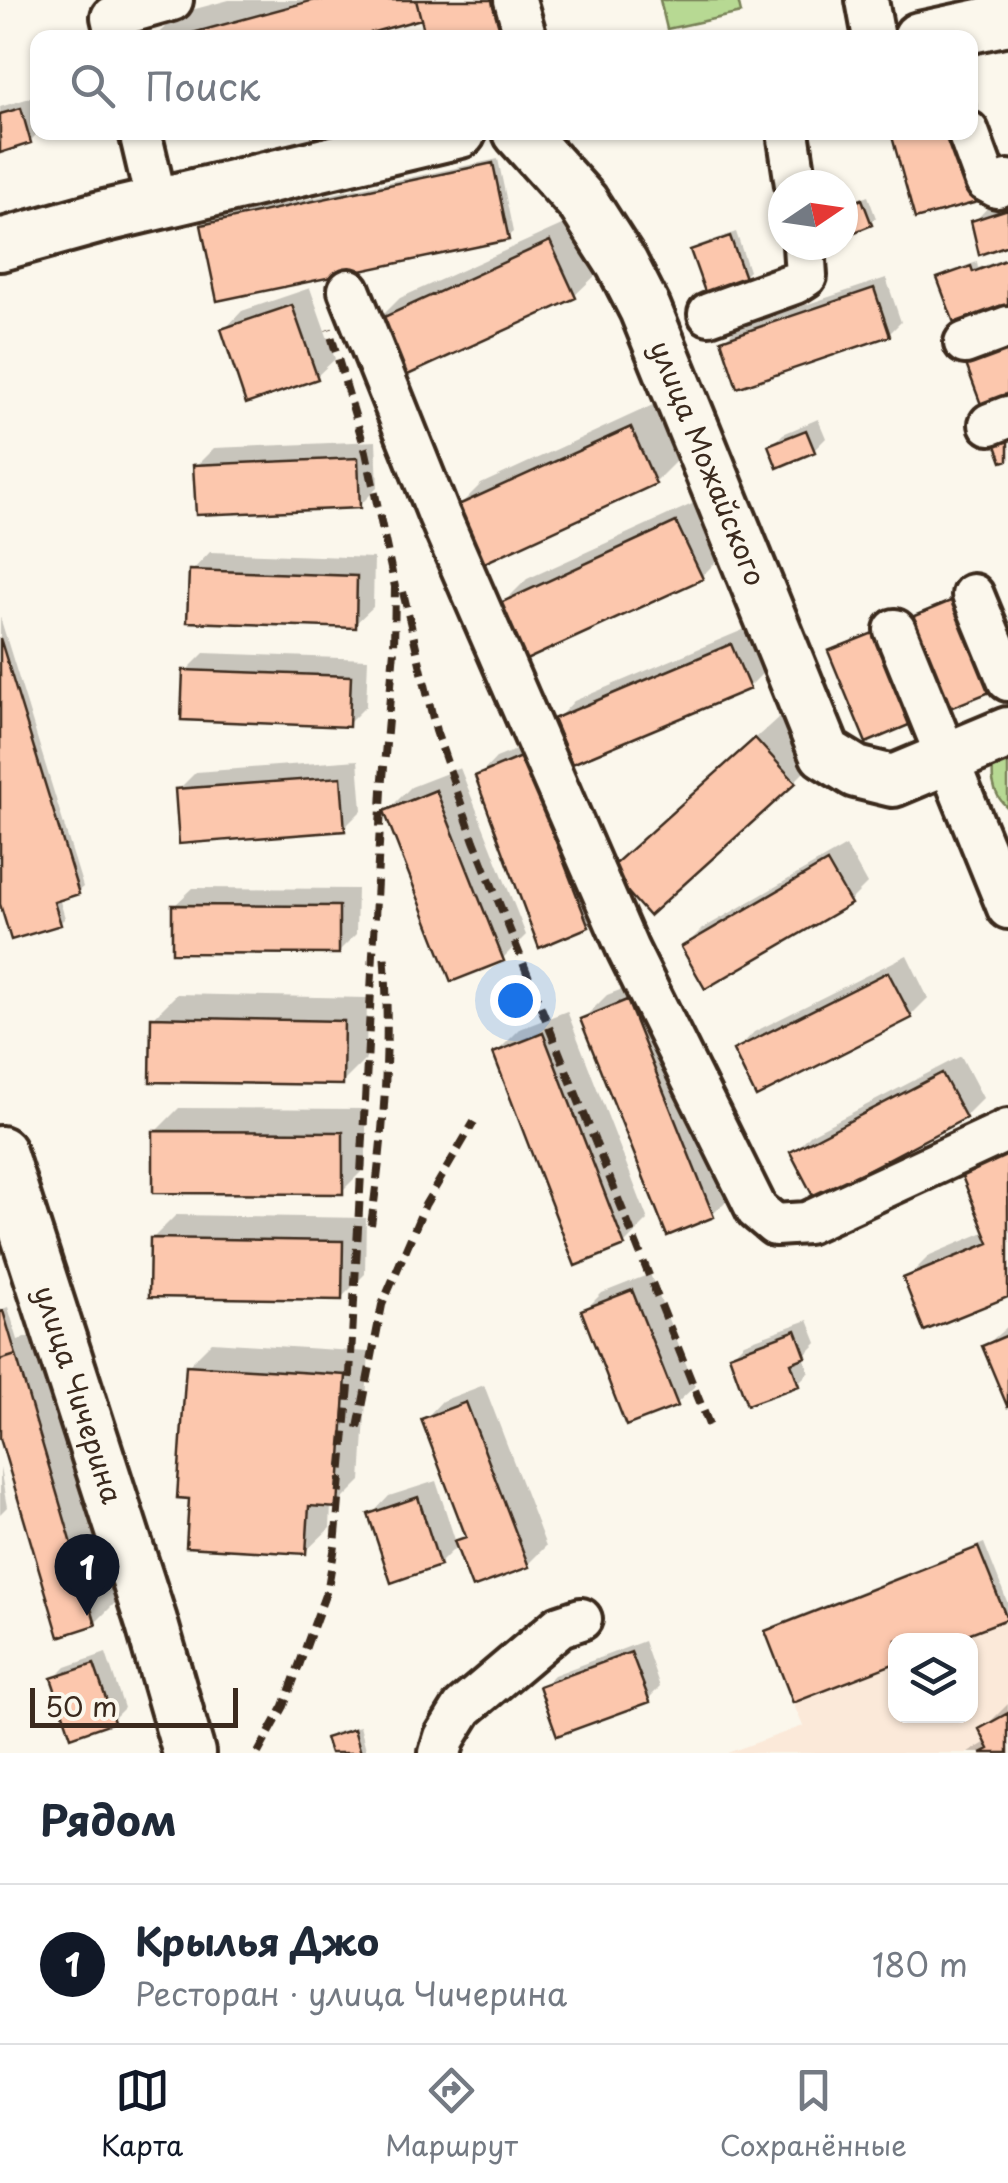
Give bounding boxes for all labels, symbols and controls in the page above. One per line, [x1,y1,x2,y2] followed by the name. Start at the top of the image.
[30,30,978,140] search box
[145,57,260,114] text: Поиск
[65,58,120,113] icon: search
[768,170,858,260] north arrow
[640,334,778,592] street label: улица Можайского
[490,975,541,1026] your location
[24,1280,135,1509] street label: улица Чичерина
[54,1534,120,1616] pin: 1
[888,1633,978,1723] map controls
[888,1633,978,1723] button: layers
[30,1683,238,1728] scale bar
[45,1684,118,1727] text: 50 m
[40,1787,177,1850] text: Рядом
[135,1912,379,1969] text: Крылья Джо
[65,1940,80,1988] text: 1
[872,1940,968,1988] text: 180 m
[135,1969,567,2017] text: Ресторан · улица Чичерина
[101,2063,183,2166] tab: Карта
[385,2063,518,2166] tab: Маршрут
[720,2063,907,2166] tab: Сохранённые

